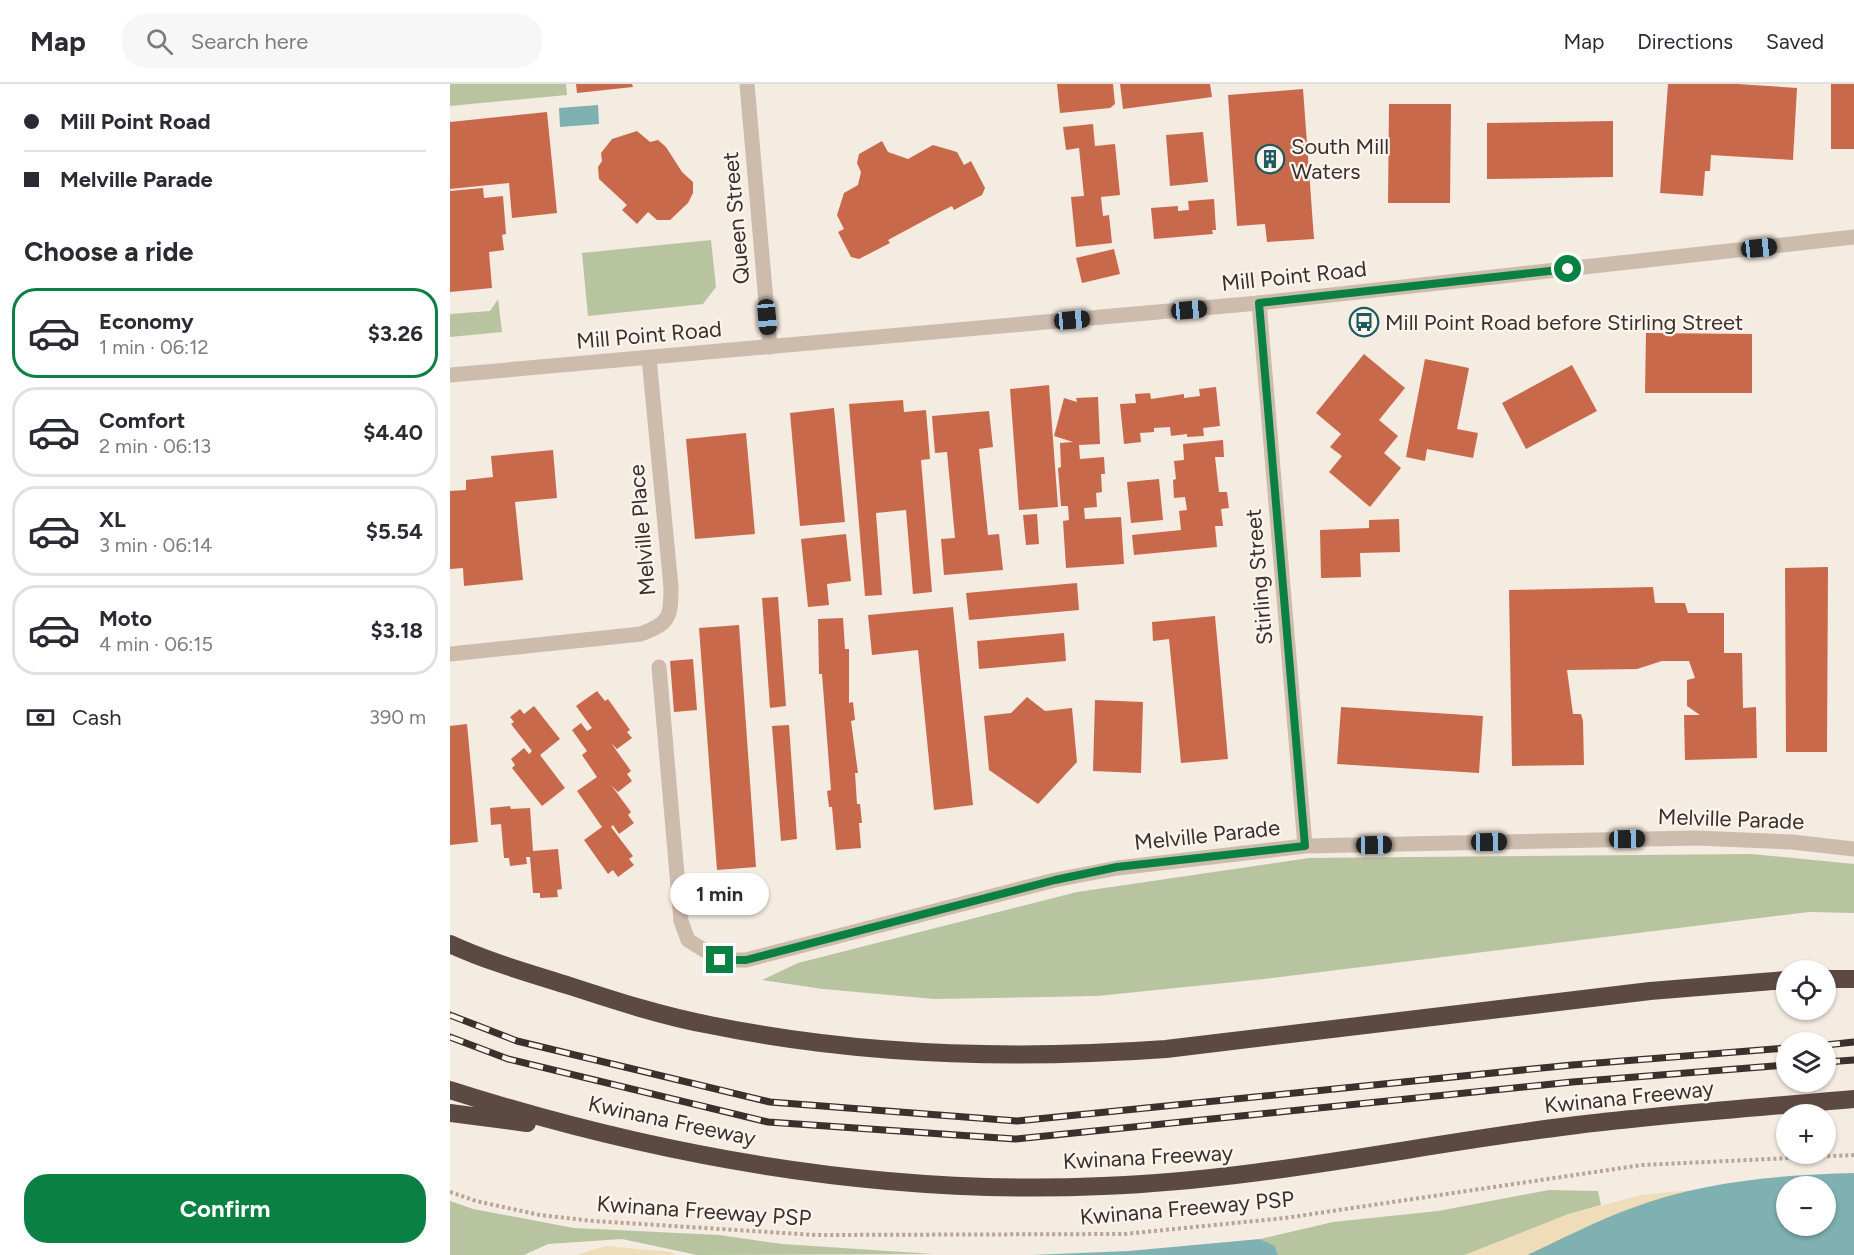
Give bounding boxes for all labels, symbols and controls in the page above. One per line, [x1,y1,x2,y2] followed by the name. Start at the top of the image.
[122,14,542,68] search box
[30,24,86,58] text: Map
[143,25,176,58] icon: search
[191,28,308,55] text: Search here
[1563,29,1604,54] text: Map
[1637,29,1733,54] text: Directions
[1766,29,1824,54] text: Saved
[60,108,211,135] text: Mill Point Road
[1291,133,1389,185] place label: South Mill Waters
[1254,143,1286,175] building icon: South Mill Waters
[717,151,755,285] street label: Queen Street
[60,166,213,193] text: Melville Parade
[24,235,193,268] text: Choose a ride
[1740,237,1778,259] car
[1220,255,1368,297] street label: Mill Point Road
[1554,255,1581,282] route start
[756,298,778,336] car
[1170,299,1208,321] car
[27,306,81,360] icon: car
[1348,306,1380,338] bus stop icon: Mill Point Road before Stirling Street
[99,308,194,335] text: Economy
[1053,309,1091,331] car
[1385,309,1743,336] place label: Mill Point Road before Stirling Street
[575,315,723,355] street label: Mill Point Road
[368,320,423,347] text: $3.26
[99,335,209,359] text: 1 min · 06:12
[27,405,81,459] icon: car
[99,407,185,434] text: Comfort
[363,419,423,446] text: $4.40
[99,434,211,458] text: 2 min · 06:13
[623,463,661,597] street label: Melville Place
[27,504,81,558] icon: car
[99,506,126,533] text: XL
[1240,508,1278,646] street label: Stirling Street
[366,518,423,545] text: $5.54
[99,533,212,557] text: 3 min · 06:14
[27,603,81,657] icon: car
[99,605,152,632] text: Moto
[370,617,423,644] text: $3.18
[99,632,213,656] text: 4 min · 06:15
[24,701,57,734] icon: cash
[72,704,122,731] text: Cash
[369,705,426,729] text: 390 m
[1657,803,1805,835] street label: Melville Parade
[1133,814,1281,856] street label: Melville Parade
[1609,830,1645,848] car
[1471,833,1507,851] car
[1356,836,1392,854] car
[670,873,770,915] callout: 1 min
[696,882,743,906] text: 1 min
[706,946,733,973] route end
[1776,960,1836,1236] map controls
[1776,960,1836,1020] button: locate
[1776,1032,1836,1092] button: layers
[1543,1075,1716,1119] street label: Kwinana Freeway
[586,1090,759,1152] street label: Kwinana Freeway
[1776,1104,1836,1164] button: +
[1062,1139,1234,1175] street label: Kwinana Freeway
[24,1174,426,1243] button: Confirm
[1776,1176,1836,1236] button: −
[1079,1185,1295,1231] street label: Kwinana Freeway PSP
[596,1190,812,1232] street label: Kwinana Freeway PSP

